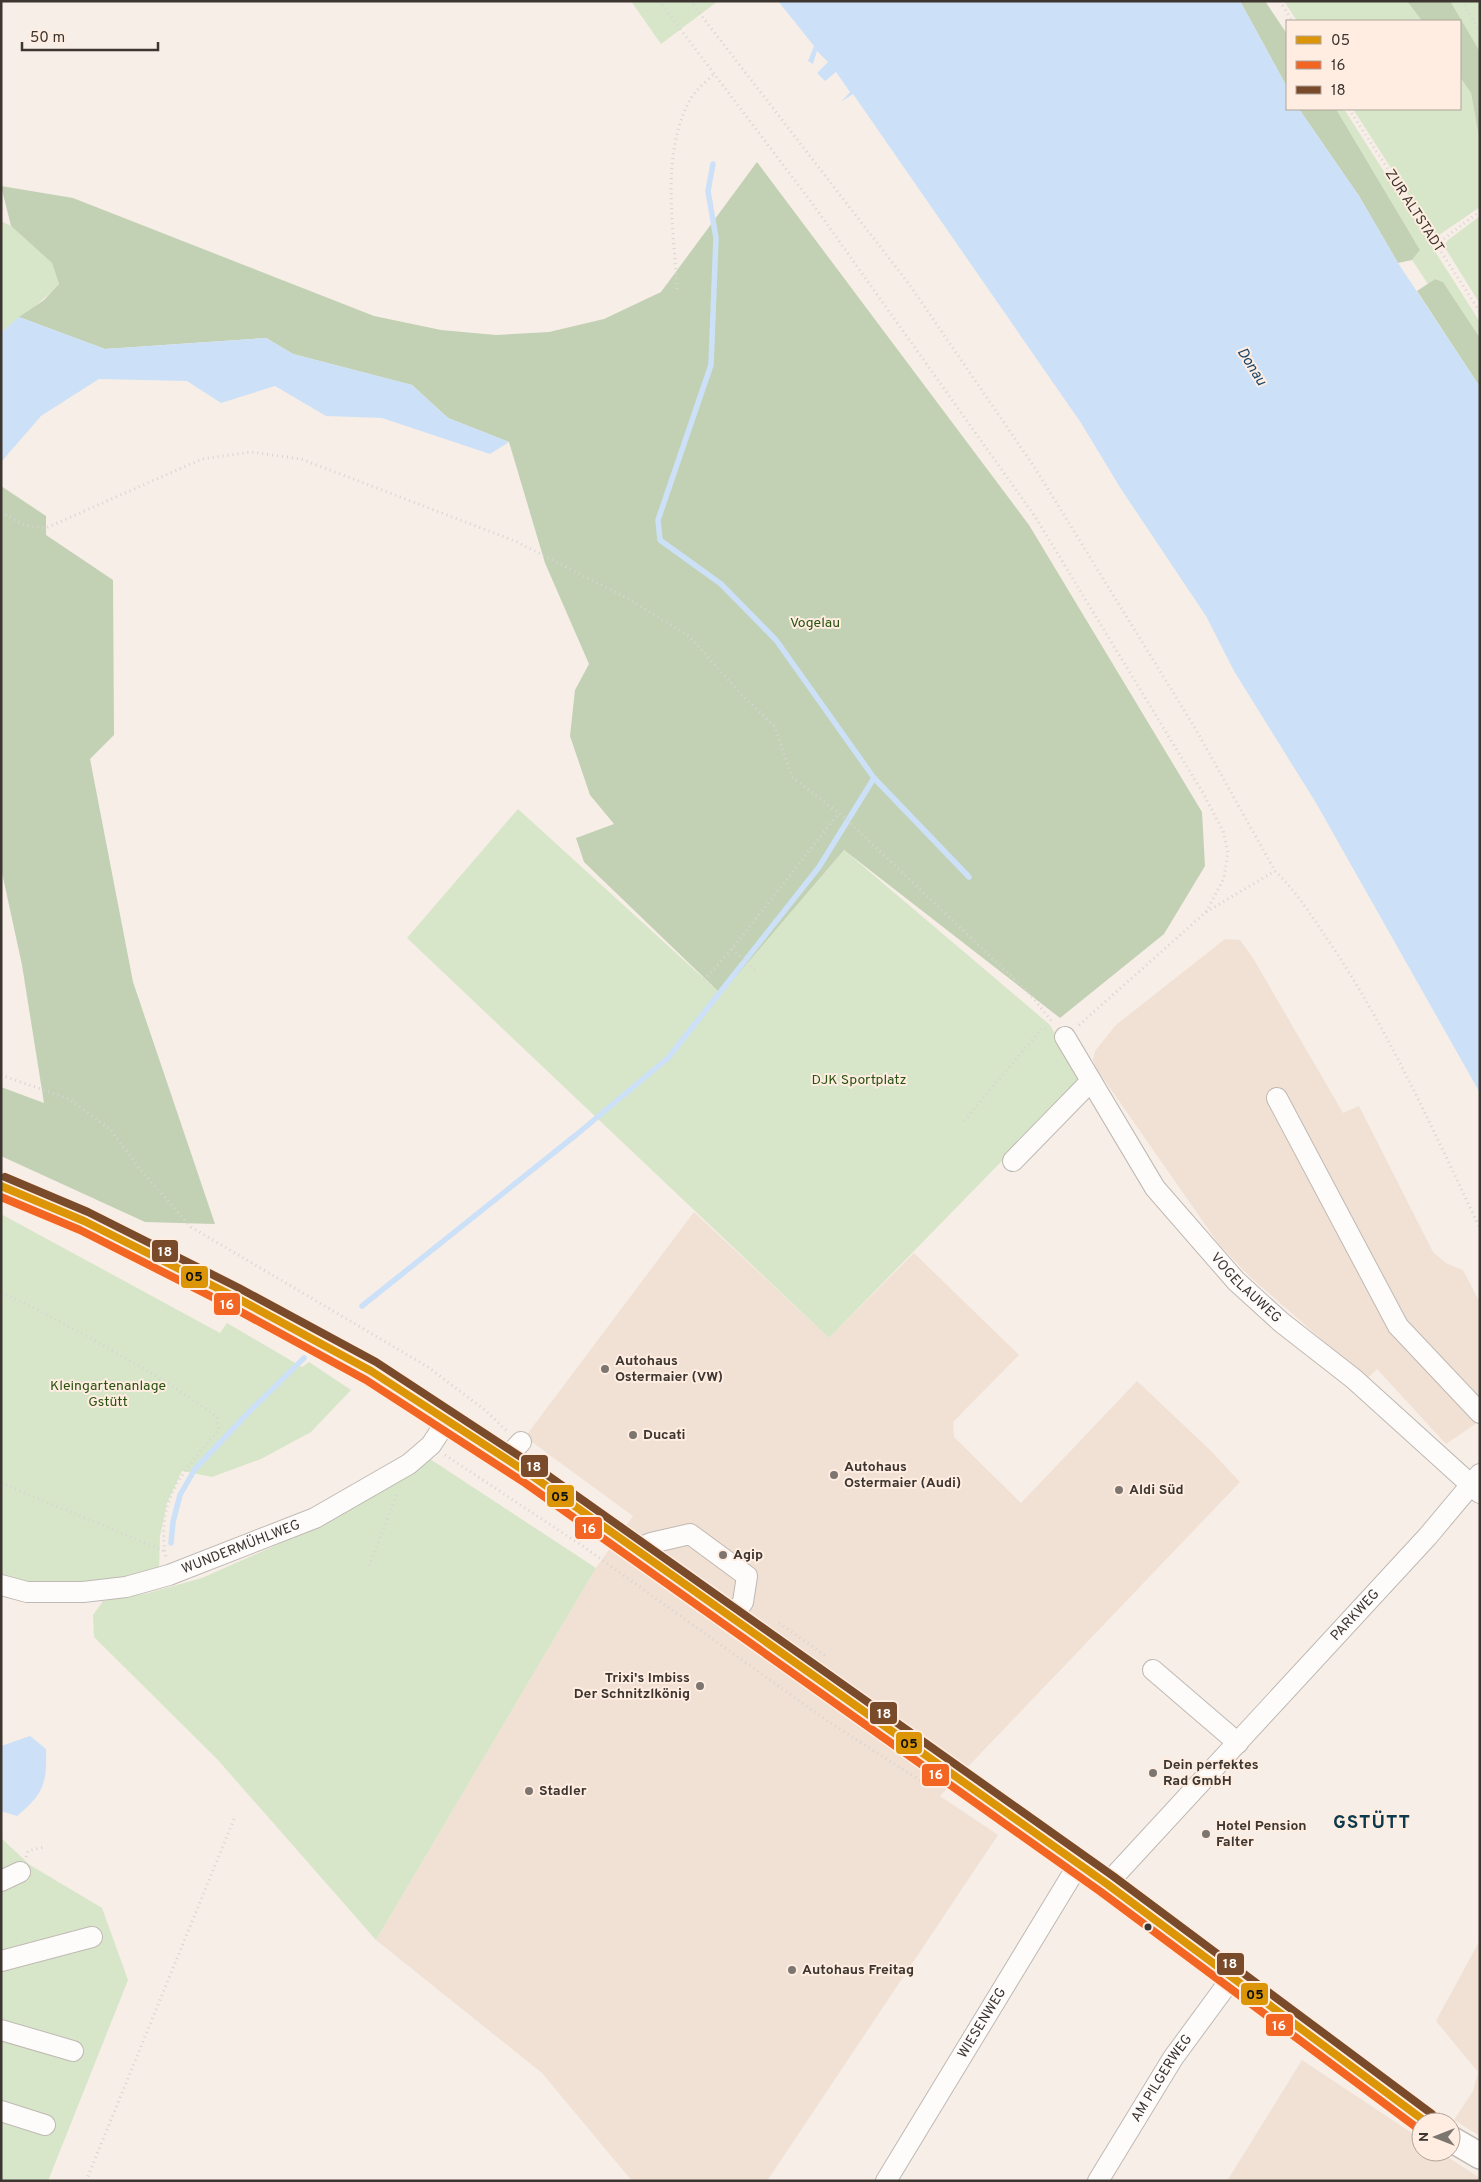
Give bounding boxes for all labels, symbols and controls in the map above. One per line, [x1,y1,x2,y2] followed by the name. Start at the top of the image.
[22,20,159,52] scale bar
[1286,20,1461,110] legend
[30,29,65,48] text: 50 m
[1331,32,1350,51] text: 05
[1331,57,1346,76] text: 16
[1331,82,1346,101] text: 18
[1381,166,1447,256] street label: ZUR ALTSTADT
[1232,344,1271,390] water label: Donau
[790,615,840,632] park label: Vogelau
[812,1072,906,1089] park label: DJK Sportplatz
[151,1239,179,1263] line badge: 18
[158,1244,172,1261] text: 18
[1207,1249,1285,1327] street label: VOGELAUWEG
[180,1265,209,1289] line badge: 05
[185,1269,203,1286] text: 05
[213,1292,241,1316] line badge: 16
[220,1297,234,1314] text: 16
[615,1353,723,1386] place label: Autohaus Ostermaier (VW)
[599,1363,611,1375] marker: Autohaus Ostermaier (VW)
[50,1378,166,1411] park label: Kleingartenanlage Gstütt
[643,1427,685,1444] place label: Ducati
[627,1429,639,1441] marker: Ducati
[520,1454,549,1478] line badge: 18
[527,1459,541,1476] text: 18
[844,1459,961,1492] place label: Autohaus Ostermaier (Audi)
[828,1469,840,1481] marker: Autohaus Ostermaier (Audi)
[1129,1482,1184,1499] place label: Aldi Süd
[546,1484,575,1508] line badge: 05
[1113,1484,1125,1496] marker: Aldi Süd
[551,1489,569,1506] text: 05
[179,1516,303,1578] street label: WUNDERMÜHLWEG
[574,1516,603,1540] line badge: 16
[582,1521,596,1538] text: 16
[733,1547,763,1564] place label: Agip
[717,1549,729,1561] marker: Agip
[1327,1586,1383,1644] street label: PARKWEG
[574,1670,690,1703] place label: Trixi's Imbiss Der Schnitzlkönig
[694,1680,706,1692] marker: Trixi's Imbiss Der Schnitzlkönig
[869,1701,898,1725] line badge: 18
[877,1706,891,1723] text: 18
[895,1731,923,1755] line badge: 05
[900,1736,918,1753] text: 05
[1163,1757,1259,1790] place label: Dein perfektes Rad GmbH
[921,1763,950,1787] line badge: 16
[929,1767,943,1784] text: 16
[1147,1767,1159,1779] marker: Dein perfektes Rad GmbH
[539,1783,587,1800] place label: Stadler
[523,1785,535,1797] marker: Stadler
[1333,1810,1411,1835] district label: GSTÜTT
[1216,1818,1307,1851] place label: Hotel Pension Falter
[1200,1828,1212,1840] marker: Hotel Pension Falter
[1143,1922,1153,1932] unlabelled marker
[1216,1952,1245,1976] line badge: 18
[1223,1956,1237,1973] text: 18
[802,1962,914,1979] place label: Autohaus Freitag
[786,1964,798,1976] marker: Autohaus Freitag
[1240,1982,1269,2006] line badge: 05
[954,1985,1010,2061] street label: WIESENWEG
[1246,1987,1264,2004] text: 05
[1265,2013,1294,2037] line badge: 16
[1272,2018,1286,2035] text: 16
[1128,2031,1196,2125] street label: AM PILGERWEG
[1411,2112,1461,2162] north arrow
[1416,2132,1433,2142] text: N

